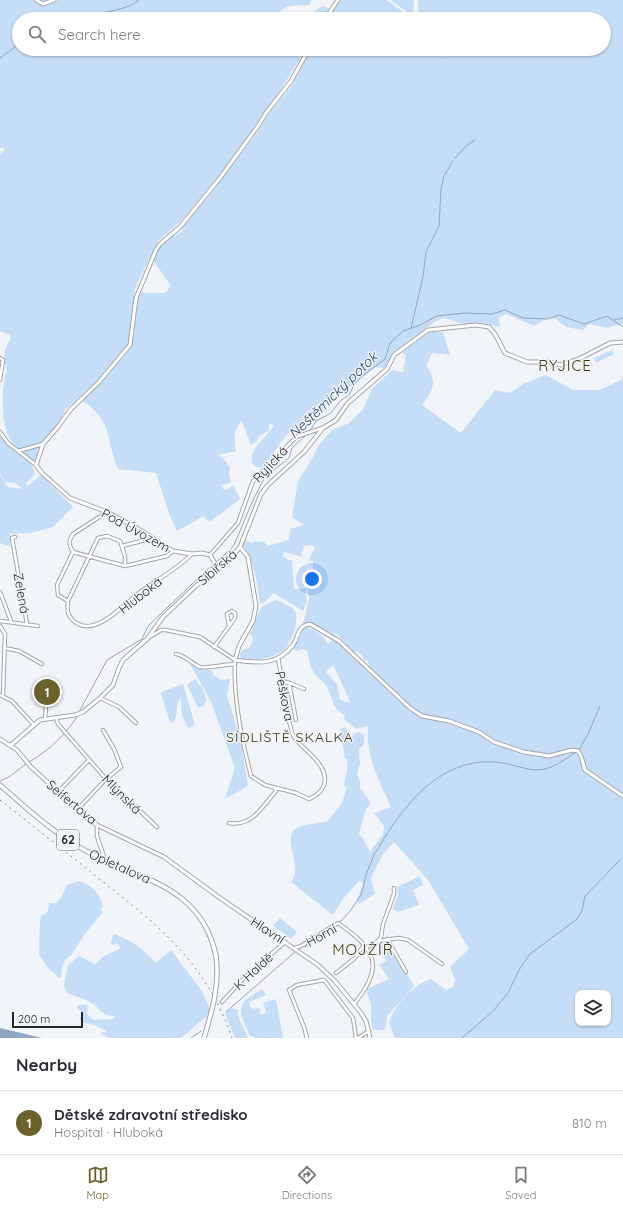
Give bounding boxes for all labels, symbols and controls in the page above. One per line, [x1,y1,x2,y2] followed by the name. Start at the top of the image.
[12,12,611,56] search box
[26,23,48,45] icon: search
[58,25,141,44] text: Search here
[285,347,382,442] water label: Neštěmický potok
[538,356,592,375] district label: RYJICE
[249,442,291,486] street label: Ryjická
[99,505,173,555] street label: Pod Úvozem
[194,546,240,588] street label: Sibiřská
[302,569,322,589] your location
[11,571,33,615] street label: Zelená
[115,573,165,617] street label: Hluboká
[272,670,298,722] street label: Peškova
[34,677,60,707] pin: 1
[226,728,354,746] district label: SÍDLIŠTĚ SKALKA
[99,771,145,817] street label: Mlýnská
[44,776,100,828] street label: Seifertova
[57,830,79,850] road number: 62
[87,845,153,887] street label: Opletalova
[248,913,288,947] street label: Hlavní
[303,920,339,950] street label: Horní
[332,940,394,959] district label: MOJŽÍŘ
[230,949,276,993] street label: K Haldě
[575,990,611,1026] map controls
[575,990,611,1026] button: layers
[12,1010,83,1029] scale bar
[18,1012,50,1026] text: 200 m
[16,1054,77,1075] text: Nearby
[54,1105,248,1124] text: Dětské zdravotní středisko
[26,1115,32,1131] text: 1
[572,1115,607,1131] text: 810 m
[54,1124,163,1140] text: Hospital · Hluboká
[86,1164,109,1202] tab: Map
[282,1164,332,1202] tab: Directions
[505,1164,537,1202] tab: Saved

